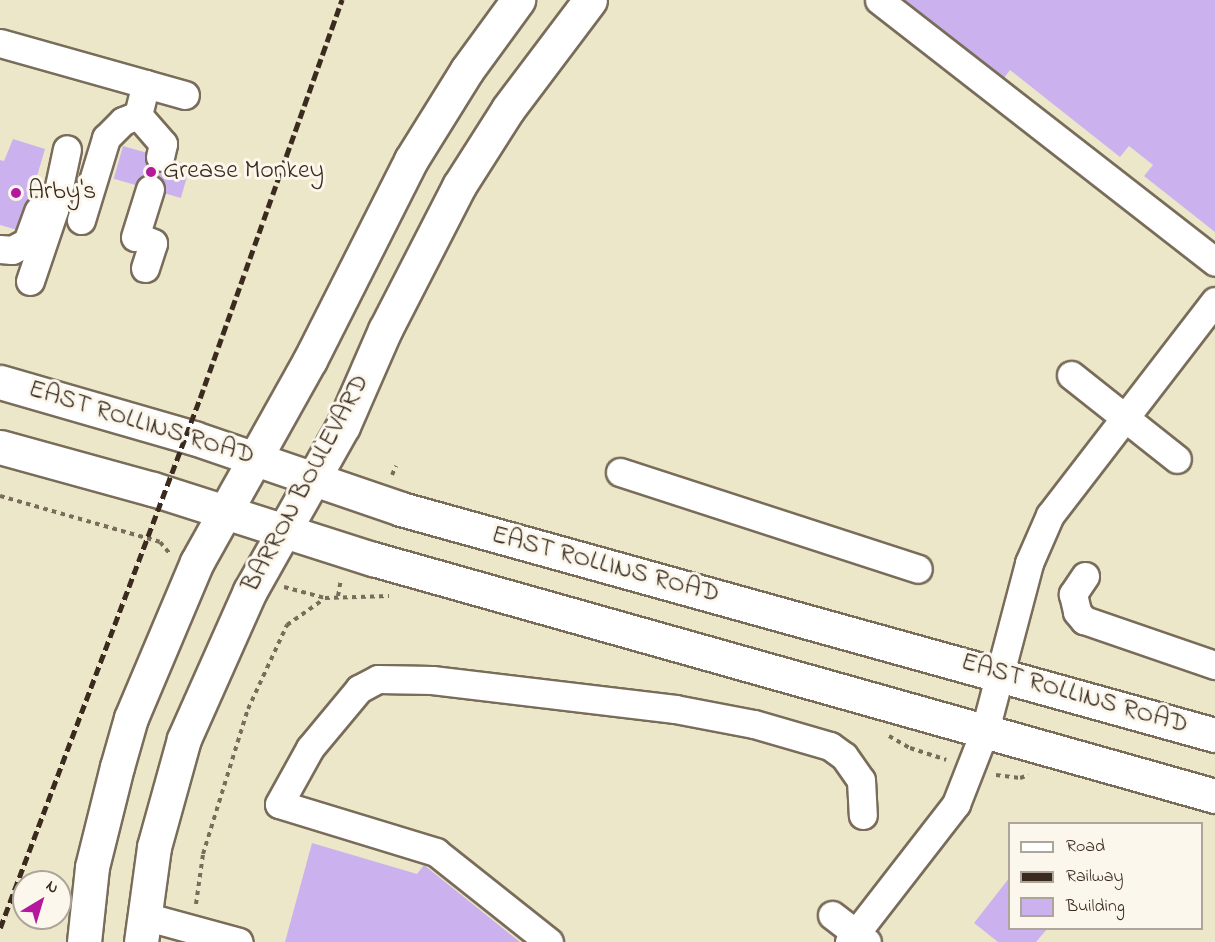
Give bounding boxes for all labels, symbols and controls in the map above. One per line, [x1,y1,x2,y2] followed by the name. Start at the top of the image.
[163,156,324,188] place label: Grease Monkey
[144,165,158,179] marker: Grease Monkey
[28,177,96,209] place label: Arby's
[9,186,23,200] marker: Arby's
[236,370,378,598] street label: BARRON BOULEVARD
[24,375,258,473] street label: EAST ROLLINS ROAD
[488,521,722,611] street label: EAST ROLLINS ROAD
[957,648,1191,742] street label: EAST ROLLINS ROAD
[1008,822,1203,930] legend
[1066,834,1105,860] text: Road
[1066,864,1123,890] text: Railway
[12,870,72,930] north arrow
[40,875,63,900] text: N
[1066,894,1125,920] text: Building

